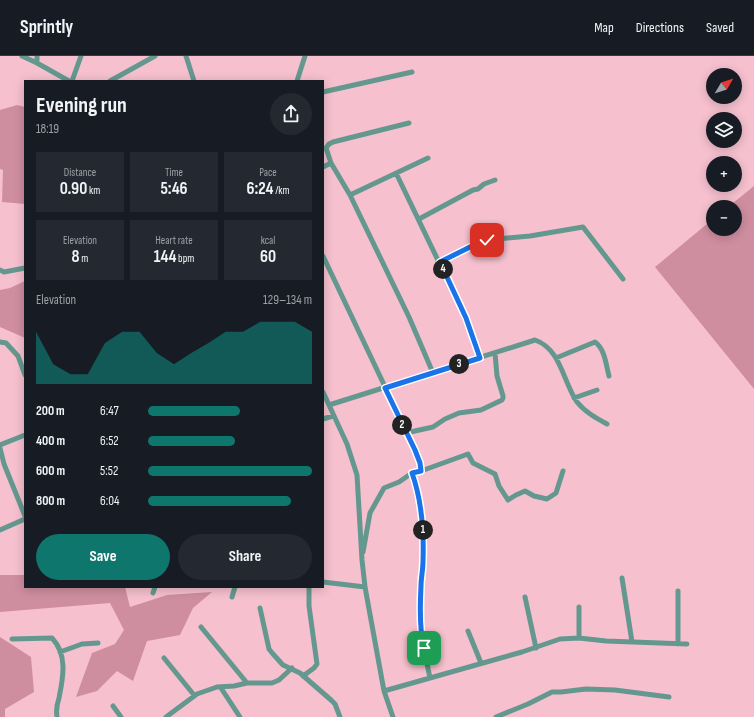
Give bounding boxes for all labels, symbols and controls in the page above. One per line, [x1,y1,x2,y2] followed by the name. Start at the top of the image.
[20,16,73,39] text: Sprintly
[594,19,614,36] text: Map
[636,19,684,36] text: Directions
[706,19,734,36] text: Saved
[706,68,742,104] north arrow
[706,68,742,236] map controls
[36,92,127,119] text: Evening run
[270,93,312,135] button: share
[706,112,742,148] button: layers
[36,121,59,137] text: 18:19
[706,156,742,192] button: +
[64,166,96,179] text: Distance
[165,166,183,179] text: Time
[259,166,277,179] text: Pace
[60,179,87,199] text: 0.90
[160,179,188,199] text: 5:46
[246,179,274,199] text: 6:24
[87,184,100,197] text: km
[274,184,290,197] text: /km
[706,200,742,236] button: −
[470,223,504,257] pin
[476,229,498,251] icon: check
[63,234,97,247] text: Elevation
[155,234,193,247] text: Heart rate
[261,234,275,247] text: kcal
[72,247,80,267] text: 8
[154,247,176,267] text: 144
[260,247,276,267] text: 60
[80,252,88,265] text: m
[176,252,194,265] text: bpm
[433,259,453,279] pin: 4
[440,262,446,275] text: 4
[36,292,76,308] text: Elevation
[263,292,312,308] text: 129–134 m
[449,354,469,374] pin: 3
[457,357,461,370] text: 3
[36,403,65,419] text: 200 m
[100,403,119,419] text: 6:47
[392,415,412,435] pin: 2
[400,418,404,431] text: 2
[36,433,65,449] text: 400 m
[100,433,119,449] text: 6:52
[36,463,65,479] text: 600 m
[100,463,118,479] text: 5:52
[36,493,65,509] text: 800 m
[100,493,119,509] text: 6:04
[413,520,433,540] pin: 1
[421,523,425,536] text: 1
[36,534,170,580] button: Save
[178,534,312,580] button: Share
[407,631,441,665] pin
[413,637,435,659] icon: arrive

